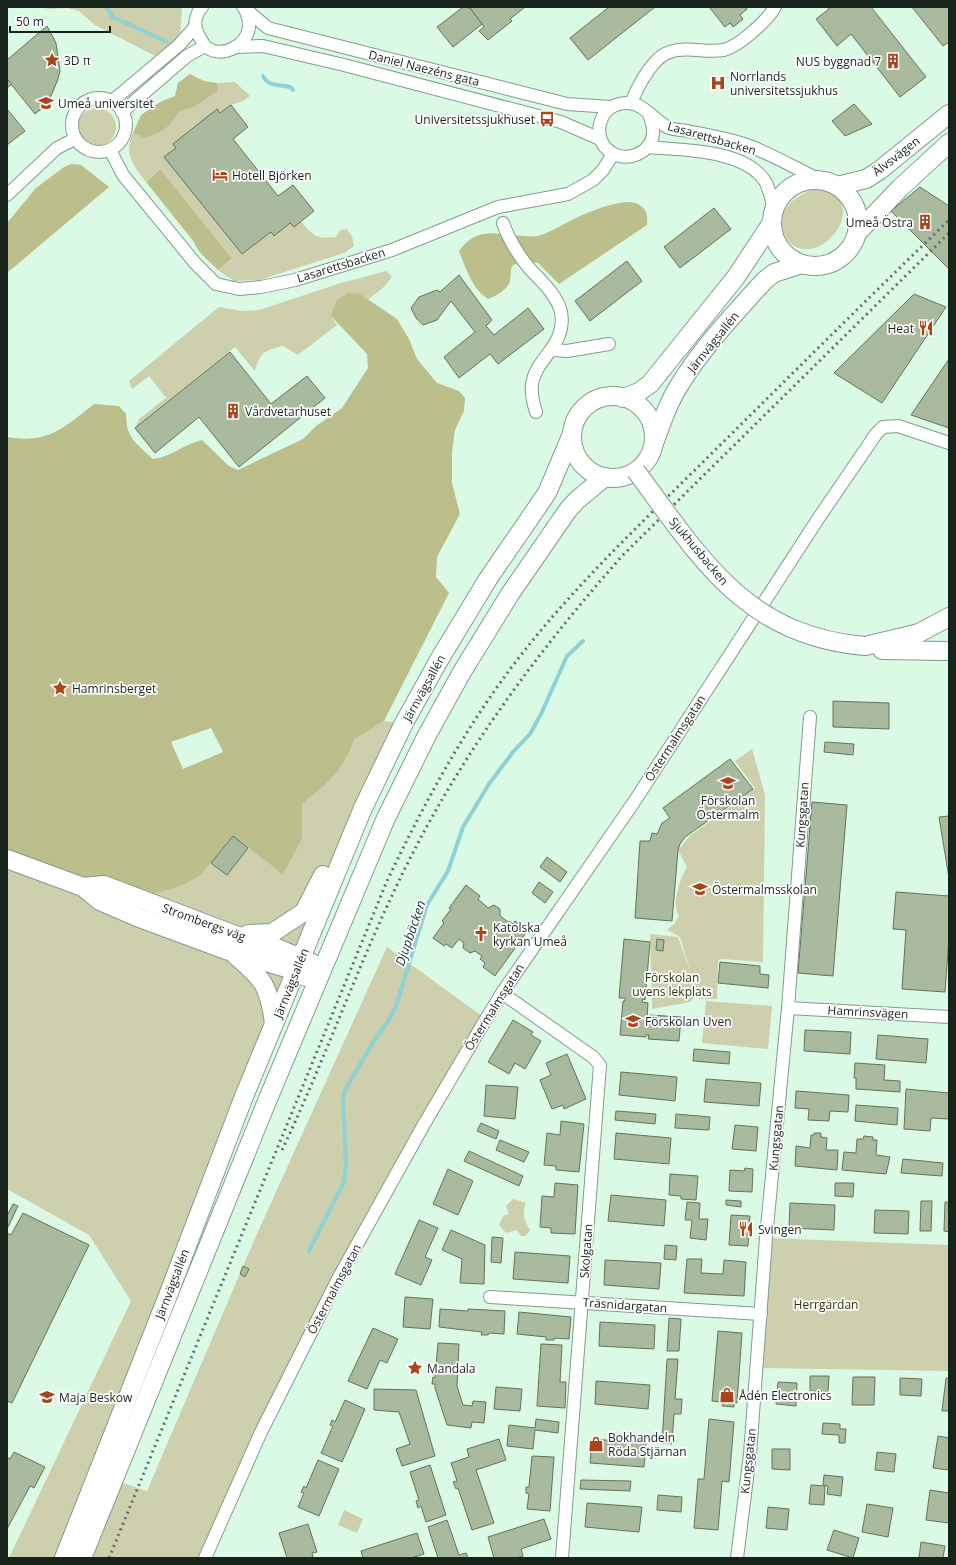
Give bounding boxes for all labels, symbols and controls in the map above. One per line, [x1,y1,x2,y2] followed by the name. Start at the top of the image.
[10,8,110,34] scale bar
[16,13,44,30] text: 50 m
[367,46,481,90] street label: Daniel Naezéns gata
[43,51,61,69] place icon: 3D π
[64,52,91,69] place label: 3D π
[884,52,902,70] building icon: NUS byggnad 7
[796,53,881,70] place label: NUS byggnad 7
[730,68,838,99] place label: Norrlands universitetssjukhus
[709,74,727,92] hospital icon: Norrlands universitetssjukhus
[37,94,55,112] school or university icon: Umeå universitet
[58,95,154,112] place label: Umeå universitet
[538,110,556,128] bus stop icon: Universitetssjukhuset
[415,111,535,128] place label: Universitetssjukhuset
[666,117,758,159] street label: Lasarettsbacken
[869,132,923,180] street label: Älvsvägen
[211,166,229,184] hotel icon: Hotell Björken
[232,167,312,184] place label: Hotell Björken
[916,213,934,231] building icon: Umeå Östra
[846,214,913,231] place label: Umeå Östra
[295,244,387,286] street label: Lasarettsbacken
[683,308,743,377] street label: Järnvägsallén
[917,319,935,337] restaurant icon: Heat
[887,320,914,337] place label: Heat
[224,402,242,420] building icon: Vårdvetarhuset
[245,403,331,420] place label: Vårdvetarhuset
[666,513,732,589] street label: Sjukhusbacken
[398,652,449,725] street label: Järnvägsallén
[51,679,69,697] place icon: Hamrinsberget
[72,680,156,697] place label: Hamrinsberget
[641,691,709,785] street label: Östermalmsgatan
[719,774,737,792] school or university icon: Förskolan Östermalm
[791,782,813,848] street label: Kungsgatan
[697,792,759,823] place label: Förskolan Östermalm
[691,880,709,898] school or university icon: Östermalmsskolan
[712,881,817,898] place label: Östermalmsskolan
[390,898,430,968] water label: Djupbäcken
[160,899,249,945] street label: Strombergs väg
[493,919,567,950] place label: Katolska kyrkan Umeå
[472,925,490,943] church icon: Katolska kyrkan Umeå
[269,946,313,1021] street label: Järnvägsallén
[460,960,528,1054] street label: Östermalmsgatan
[632,969,712,1000] park label: Förskolan uvens lekplats
[827,1001,909,1023] street label: Hamrinsvägen
[624,1012,642,1030] school or university icon: Förskolan Uven
[645,1013,732,1030] place label: Förskolan Uven
[765,1104,787,1172] street label: Kungsgatan
[737,1220,755,1238] restaurant icon: Svingen
[758,1221,802,1238] place label: Svingen
[576,1223,596,1279] street label: Skolgatan
[303,1241,365,1337] street label: Östermalmsgatan
[150,1246,193,1322] street label: Järnvägsallén
[582,1294,668,1316] street label: Träsnidargatan
[794,1296,858,1313] park label: Herrgärdan
[406,1359,424,1377] place icon: Mandala
[427,1360,476,1377] place label: Mandala
[718,1386,736,1404] shop icon: Ådén Electronics
[739,1387,832,1404] place label: Ådén Electronics
[38,1388,56,1406] school or university icon: Maja Beskow
[59,1389,133,1406] place label: Maja Beskow
[736,1427,760,1495] street label: Kungsgatan
[608,1429,687,1460] place label: Bokhandeln Röda Stjärnan
[587,1435,605,1453] shop icon: Bokhandeln Röda Stjärnan

